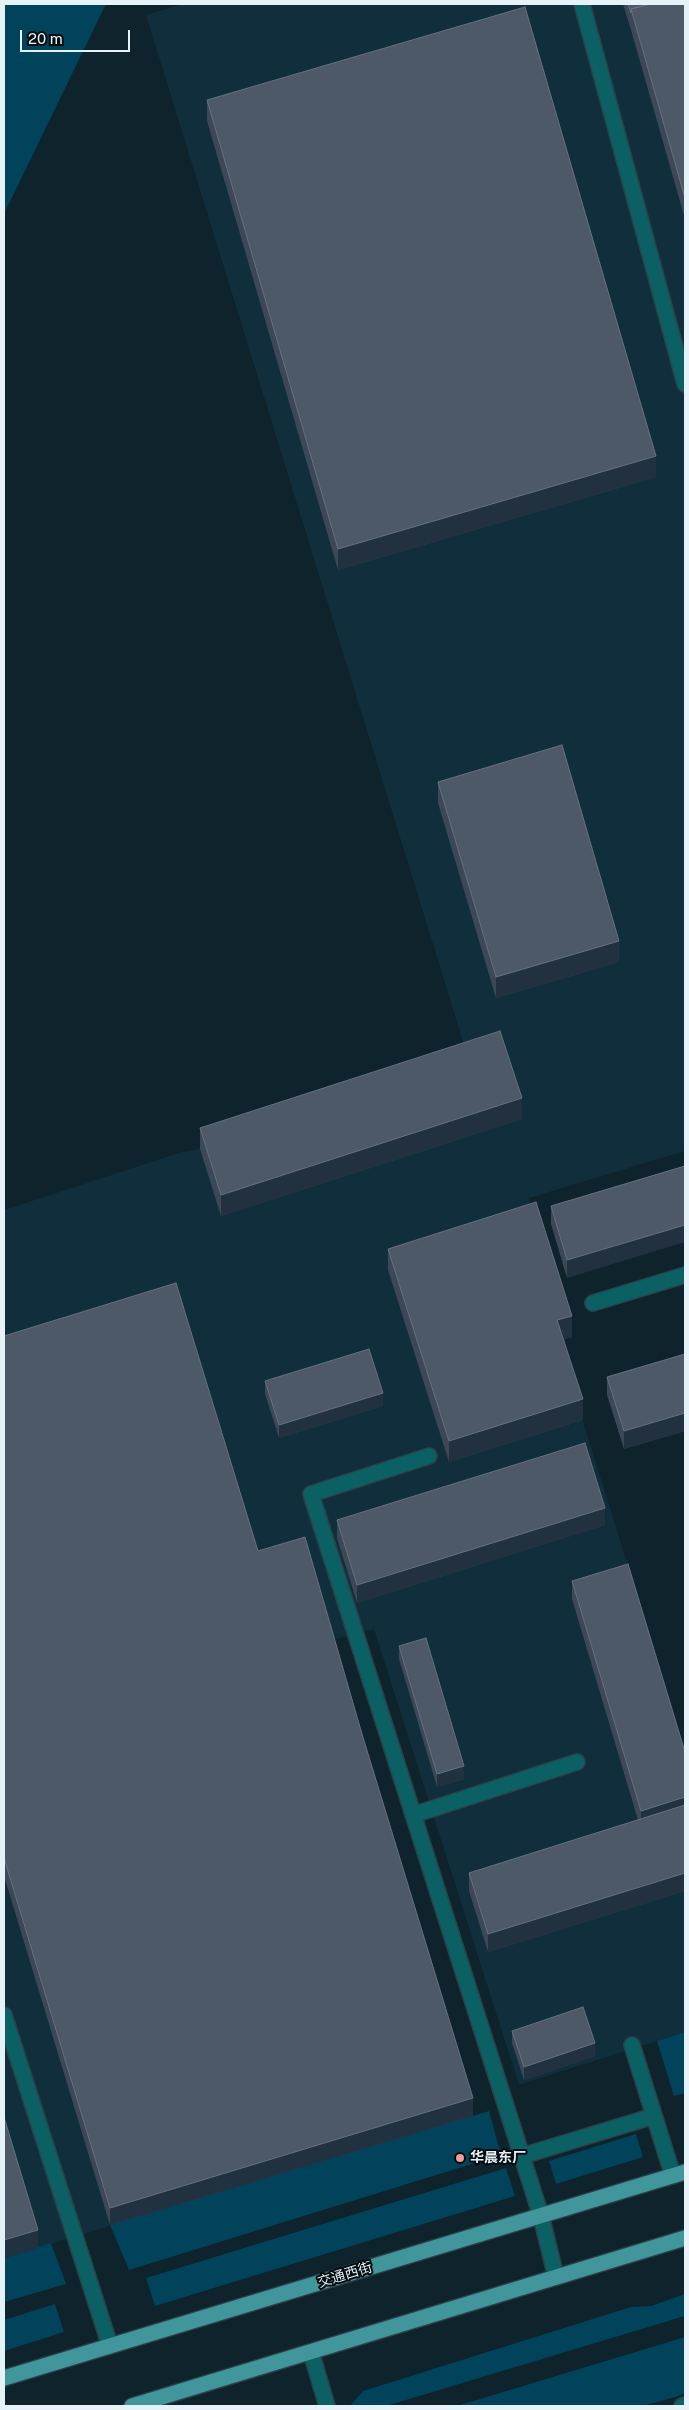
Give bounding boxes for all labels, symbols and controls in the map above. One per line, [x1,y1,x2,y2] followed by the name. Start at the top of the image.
[22,20,132,52] scale bar
[28,30,63,47] text: 20 m
[470,2150,526,2166] place label: 华晨东厂
[454,2152,466,2164] marker: 华晨东厂
[316,2259,374,2291] street label: 交通西街

